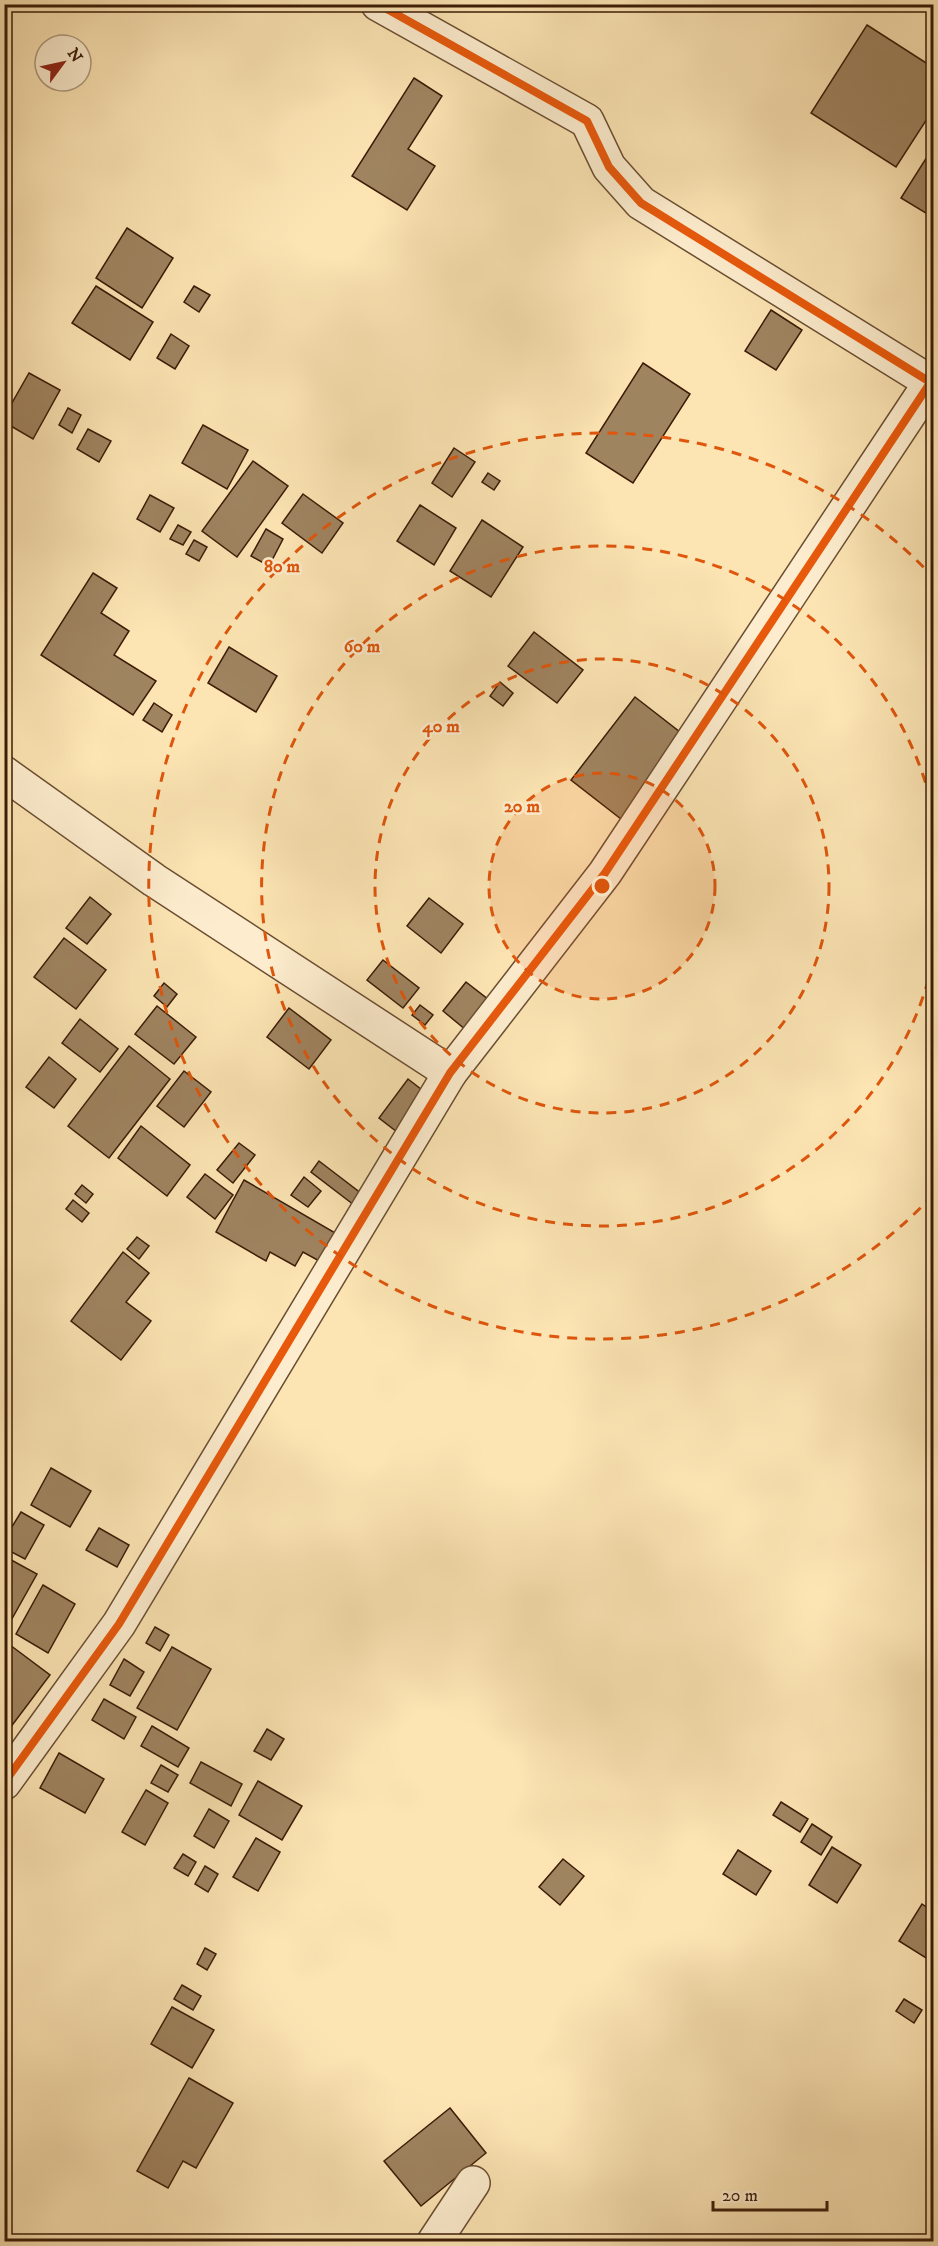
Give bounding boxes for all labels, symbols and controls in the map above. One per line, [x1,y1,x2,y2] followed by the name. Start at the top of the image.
[33,33,93,93] north arrow
[63,44,87,66] text: N
[264,556,301,578] text: 80 m
[344,636,381,658] text: 60 m
[421,716,460,738] text: 40 m
[504,796,540,818] text: 20 m
[592,876,612,896] centre of rings
[713,2174,827,2212] scale bar
[722,2185,758,2207] text: 20 m

